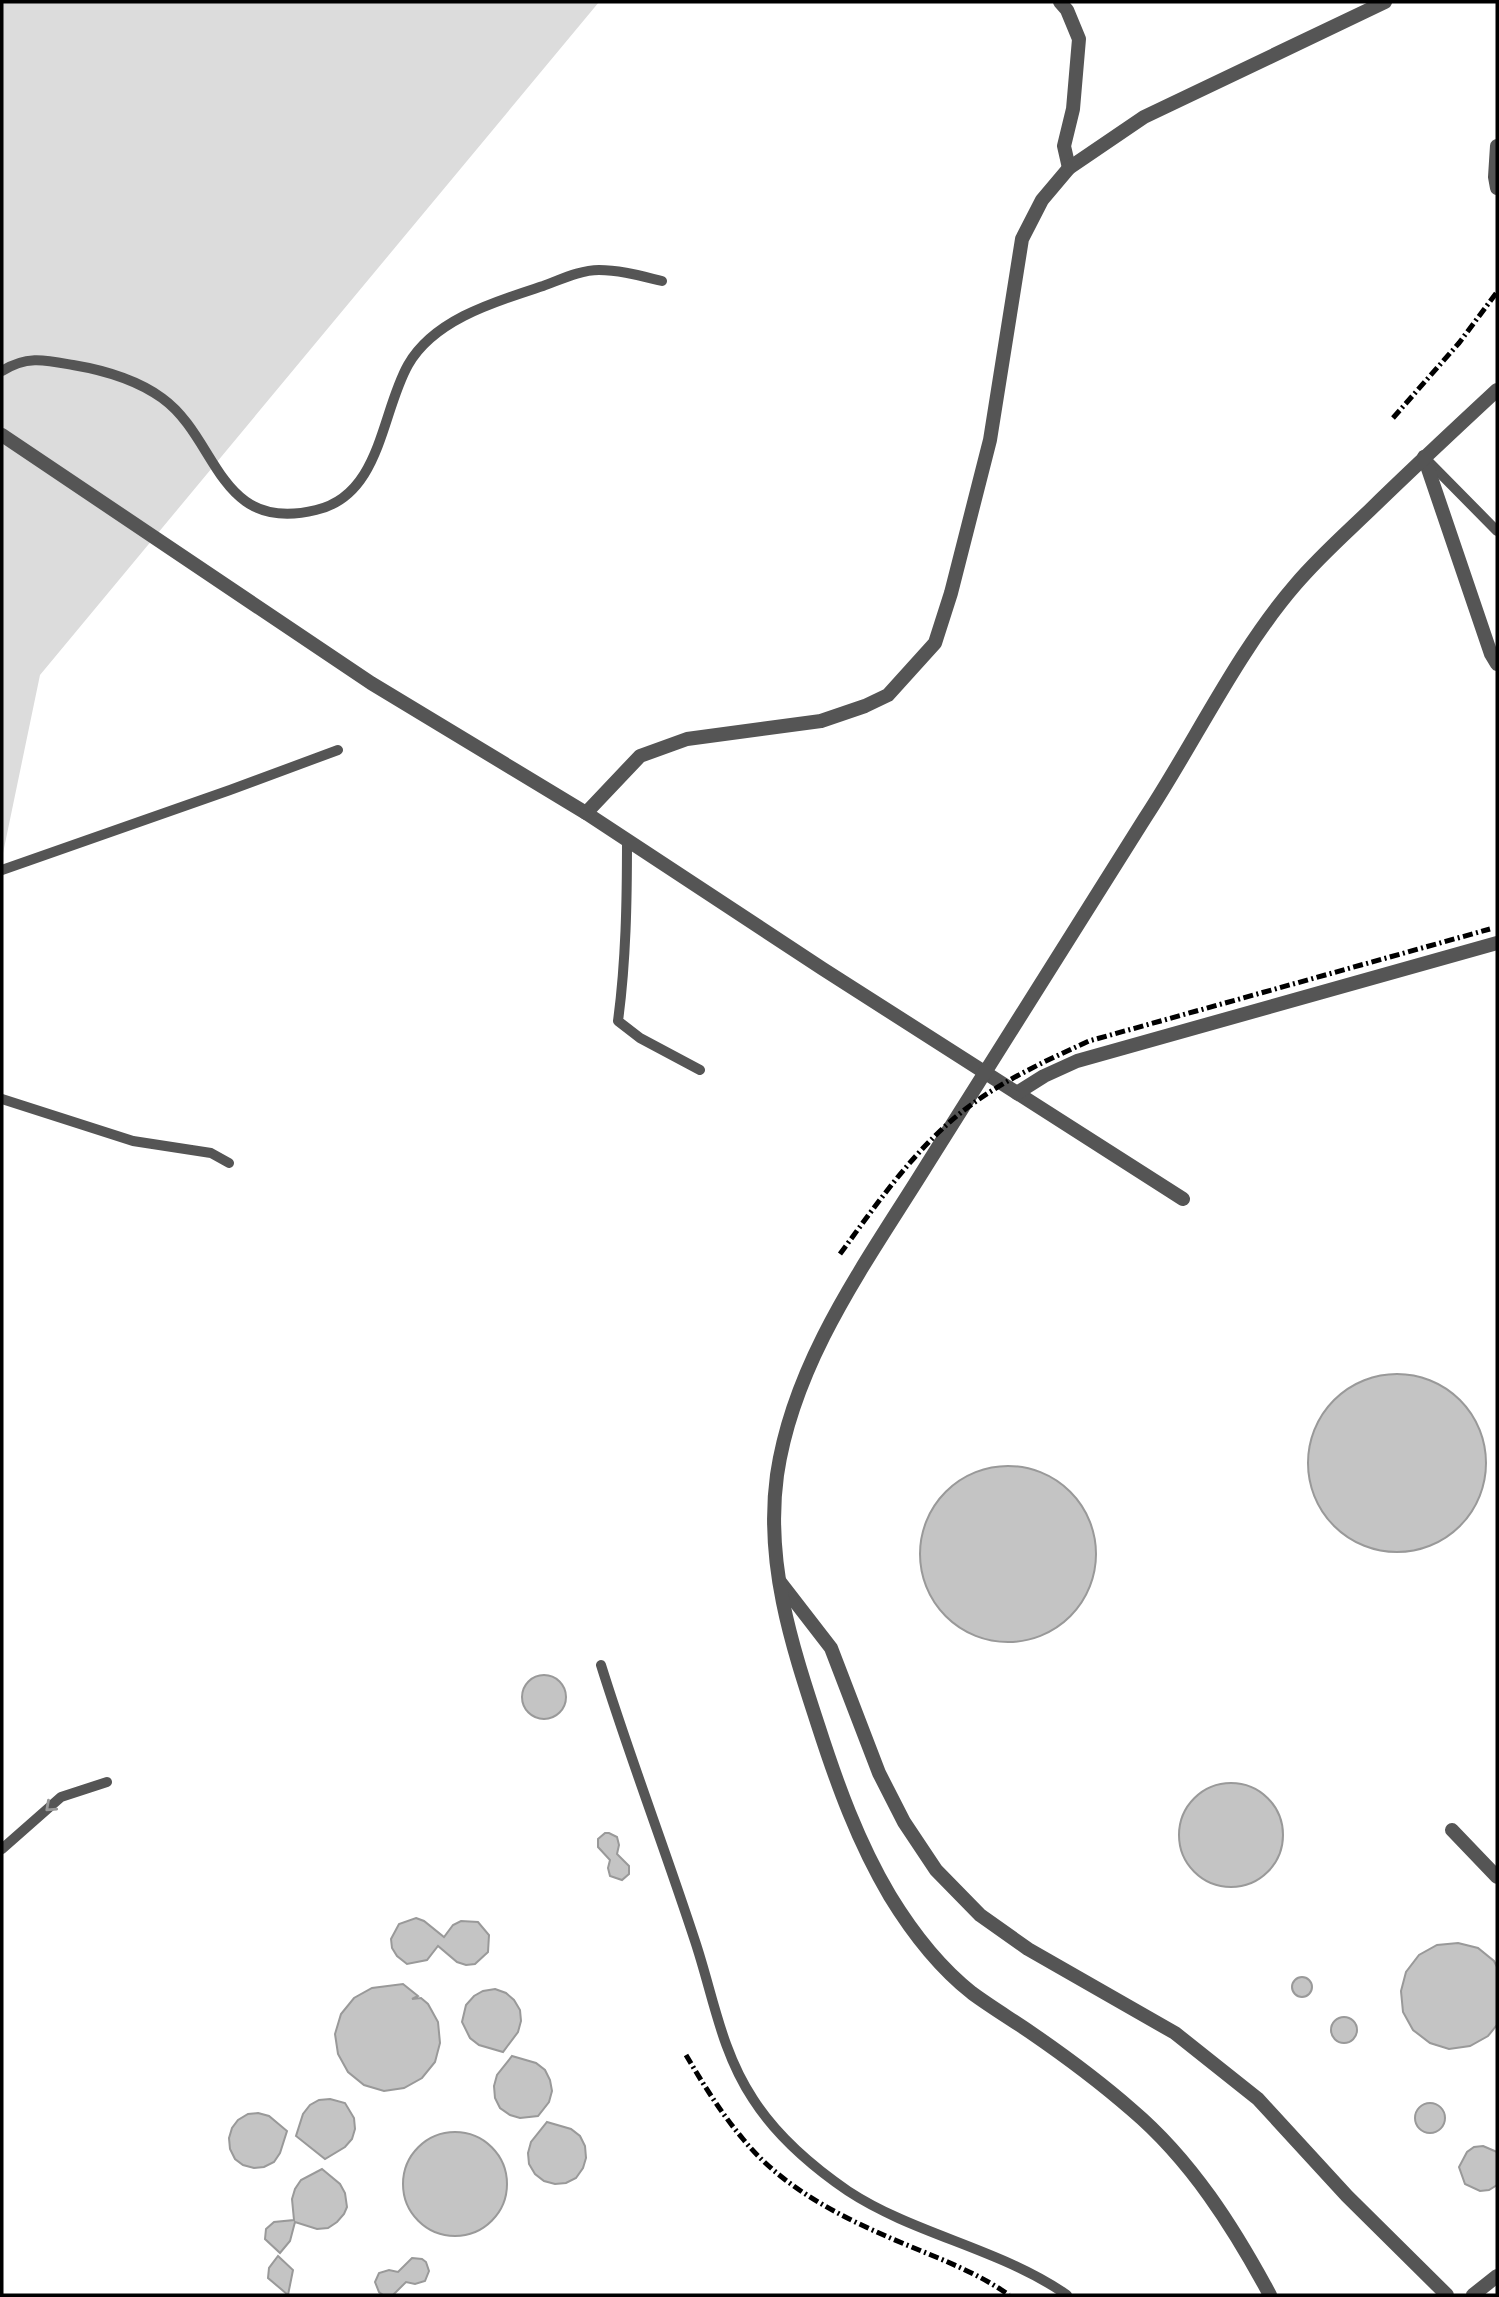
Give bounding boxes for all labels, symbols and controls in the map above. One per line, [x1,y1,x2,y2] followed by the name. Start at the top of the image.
[45,1799,58,1811] one-way arrow

